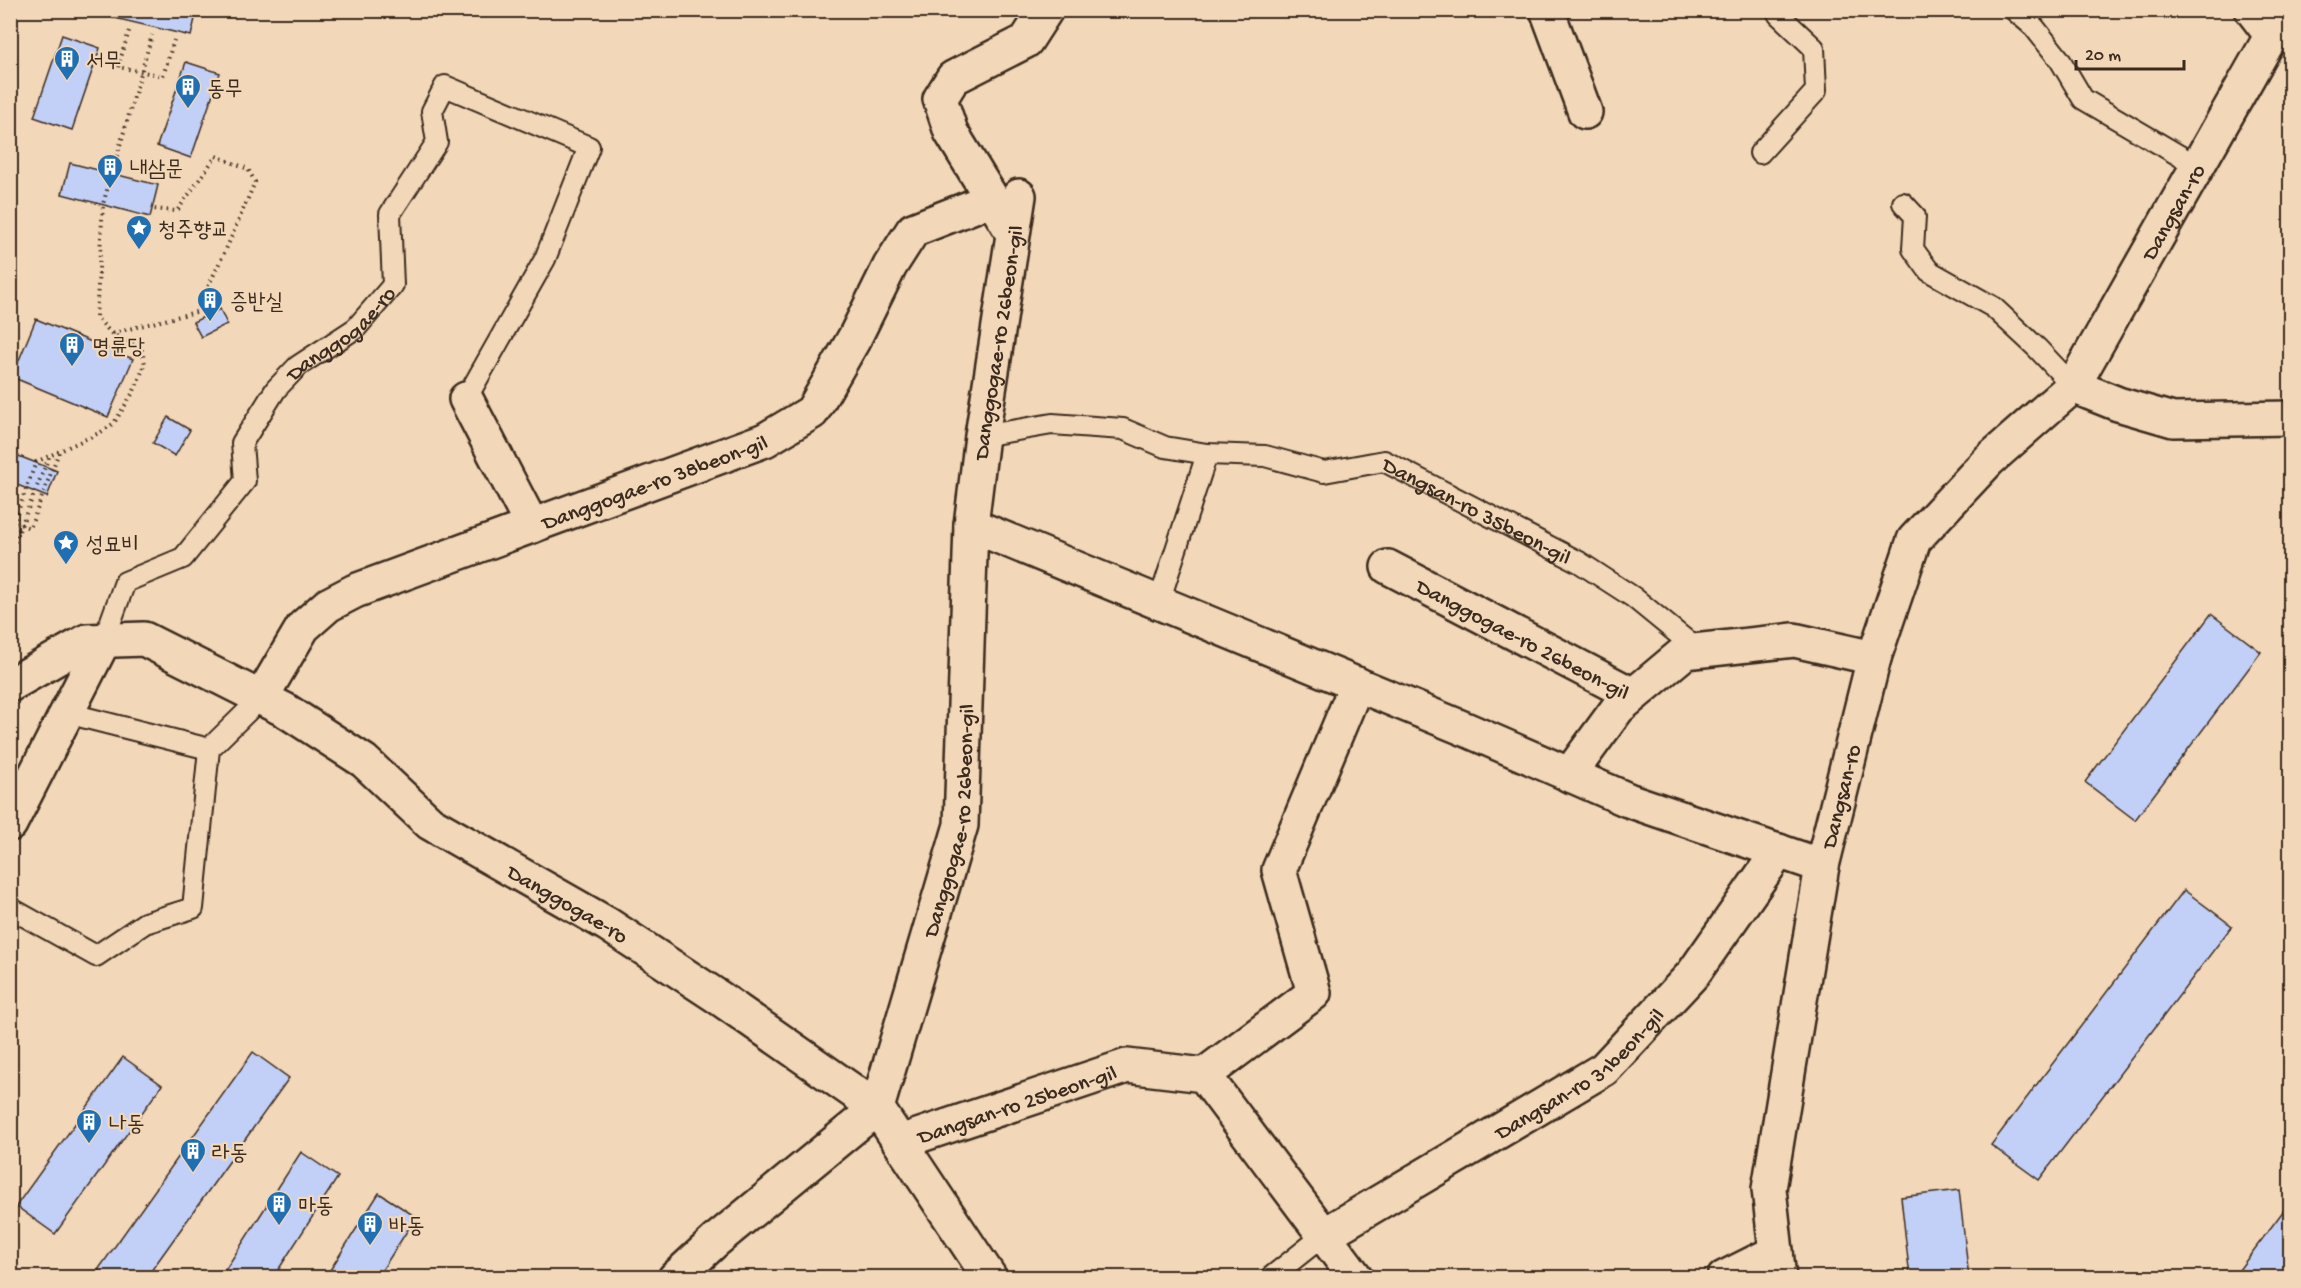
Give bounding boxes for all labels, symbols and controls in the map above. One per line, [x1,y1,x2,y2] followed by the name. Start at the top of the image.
[2076,33,2184,71] scale bar
[52,44,82,82] building icon: 서무
[2085,46,2121,67] text: 20 m
[86,50,121,76] place label: 서무
[173,72,203,110] building icon: 동무
[207,78,242,104] place label: 동무
[95,152,125,190] building icon: 내삼문
[130,158,183,184] place label: 내삼문
[2137,161,2213,268] street label: Dangsan-ro
[124,213,154,251] place icon: 청주향교
[158,219,229,245] place label: 청주향교
[970,224,1031,463] street label: Danggogae-ro 26beon-gil
[280,282,403,389] street label: Danggogae-ro
[195,285,225,323] building icon: 증반실
[230,291,283,317] place label: 증반실
[57,330,87,368] building icon: 명륜당
[92,336,145,362] place label: 명륜당
[537,431,772,539] street label: Danggogae-ro 38beon-gil
[1375,453,1574,573] street label: Dangsan-ro 35beon-gil
[51,528,81,566] place icon: 성묘비
[86,534,139,560] place label: 성묘비
[1409,574,1633,708] street label: Danggogae-ro 26beon-gil
[919,704,982,943] street label: Danggogae-ro 26beon-gil
[1817,742,1869,854] street label: Dangsan-ro
[500,860,632,951] street label: Danggogae-ro
[1490,1004,1672,1149] street label: Dangsan-ro 31beon-gil
[913,1061,1121,1153] street label: Dangsan-ro 25beon-gil
[74,1107,104,1145] building icon: 나동
[109,1113,144,1139] place label: 나동
[178,1136,208,1174] building icon: 라동
[212,1142,247,1168] place label: 라동
[264,1189,294,1227] building icon: 마동
[298,1195,333,1221] place label: 마동
[355,1209,385,1247] building icon: 바동
[389,1215,424,1241] place label: 바동

